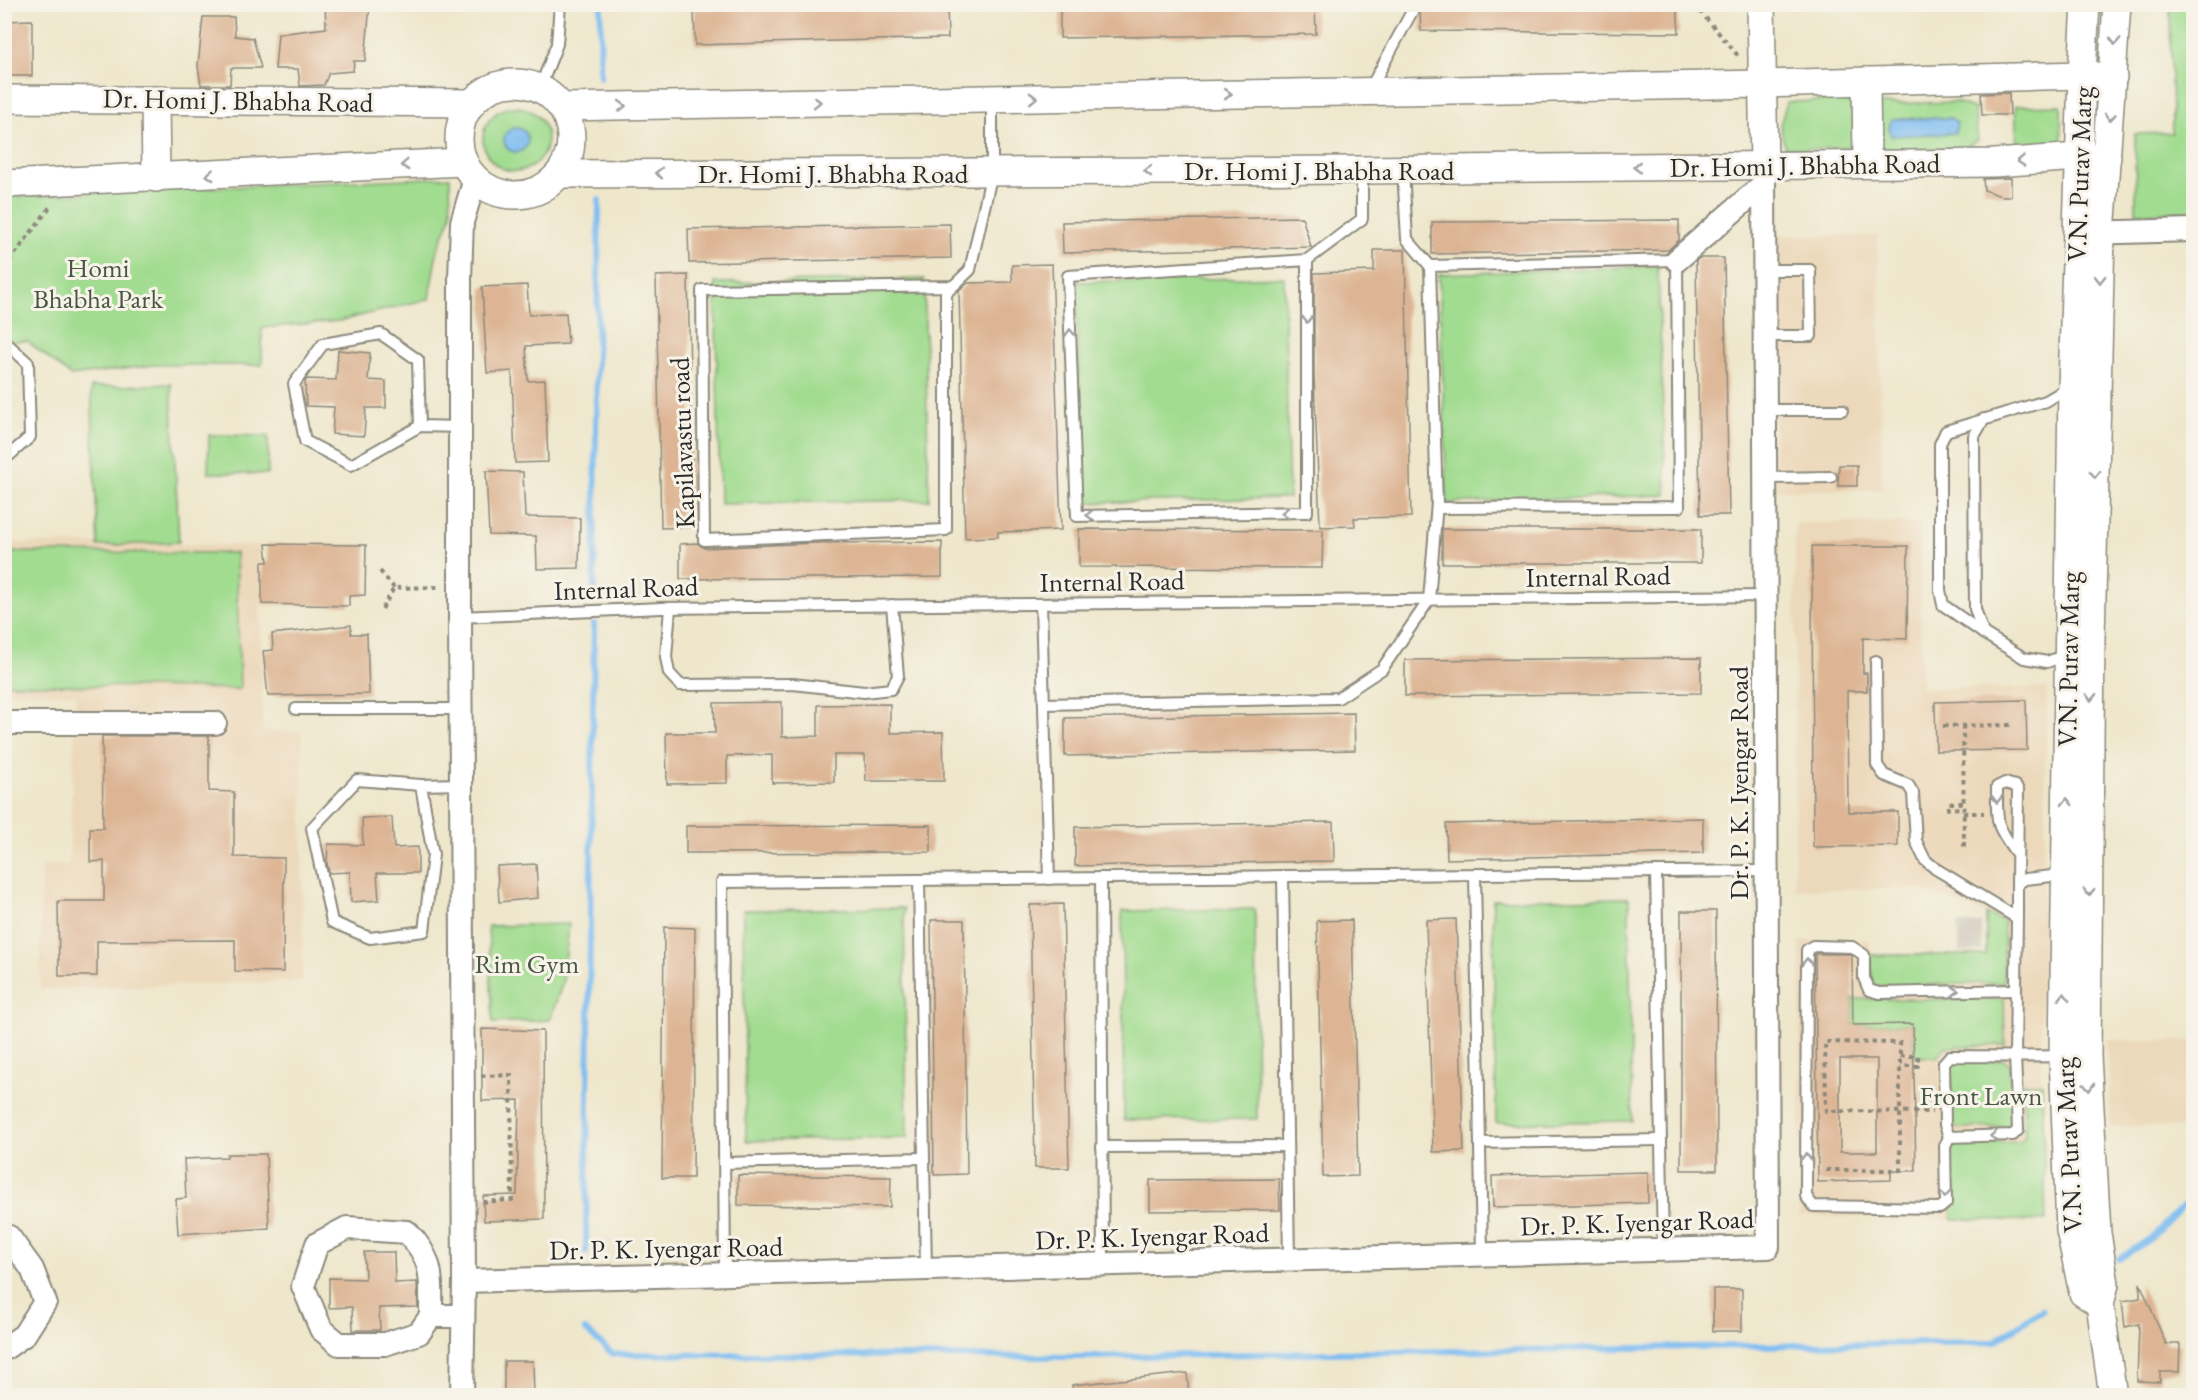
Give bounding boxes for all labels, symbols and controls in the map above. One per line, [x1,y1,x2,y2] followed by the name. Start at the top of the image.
[2108,36,2121,45] one-way arrow
[102,80,374,120] street label: Dr. Homi J. Bhabha Road
[2058,85,2100,262] street label: V.N. Purav Marg
[1223,88,1232,100] one-way arrow
[1028,92,1037,104] one-way arrow
[812,96,821,109] one-way arrow
[617,100,626,112] one-way arrow
[2104,113,2117,122] one-way arrow
[1669,145,1941,185] street label: Dr. Homi J. Bhabha Road
[1184,153,1455,188] street label: Dr. Homi J. Bhabha Road
[2017,154,2026,167] one-way arrow
[698,156,969,191] street label: Dr. Homi J. Bhabha Road
[400,159,409,172] one-way arrow
[1633,160,1642,173] one-way arrow
[1144,165,1153,177] one-way arrow
[655,167,664,179] one-way arrow
[206,168,215,181] one-way arrow
[33,250,163,316] park label: Homi Bhabha Park
[2094,274,2106,283] one-way arrow
[1301,314,1313,323] one-way arrow
[1064,329,1077,338] one-way arrow
[662,356,702,529] street label: Kapilavastu road
[2089,469,2102,478] one-way arrow
[1280,506,1289,519] one-way arrow
[1085,509,1094,521] one-way arrow
[1525,557,1671,595] street label: Internal Road
[1039,562,1185,600] street label: Internal Road
[553,568,699,608] street label: Internal Road
[2049,571,2087,747] street label: V.N. Purav Marg
[1721,666,1756,900] street label: Dr. P. K. Iyengar Road
[2085,692,2097,701] one-way arrow
[1991,794,2003,803] one-way arrow
[2061,798,2073,807] one-way arrow
[2083,887,2095,896] one-way arrow
[475,946,579,981] park label: Rim Gym
[1800,957,1813,966] one-way arrow
[1950,985,1959,998] one-way arrow
[2058,993,2070,1002] one-way arrow
[2046,1056,2090,1234] street label: V.N. Purav Marg
[1919,1078,2043,1113] park label: Front Lawn
[2082,1082,2095,1091] one-way arrow
[1990,1129,1999,1142] one-way arrow
[1800,1152,1812,1161] one-way arrow
[1939,1190,1952,1199] one-way arrow
[1519,1200,1755,1244] street label: Dr. P. K. Iyengar Road
[1034,1214,1270,1258] street label: Dr. P. K. Iyengar Road
[549,1228,784,1268] street label: Dr. P. K. Iyengar Road

